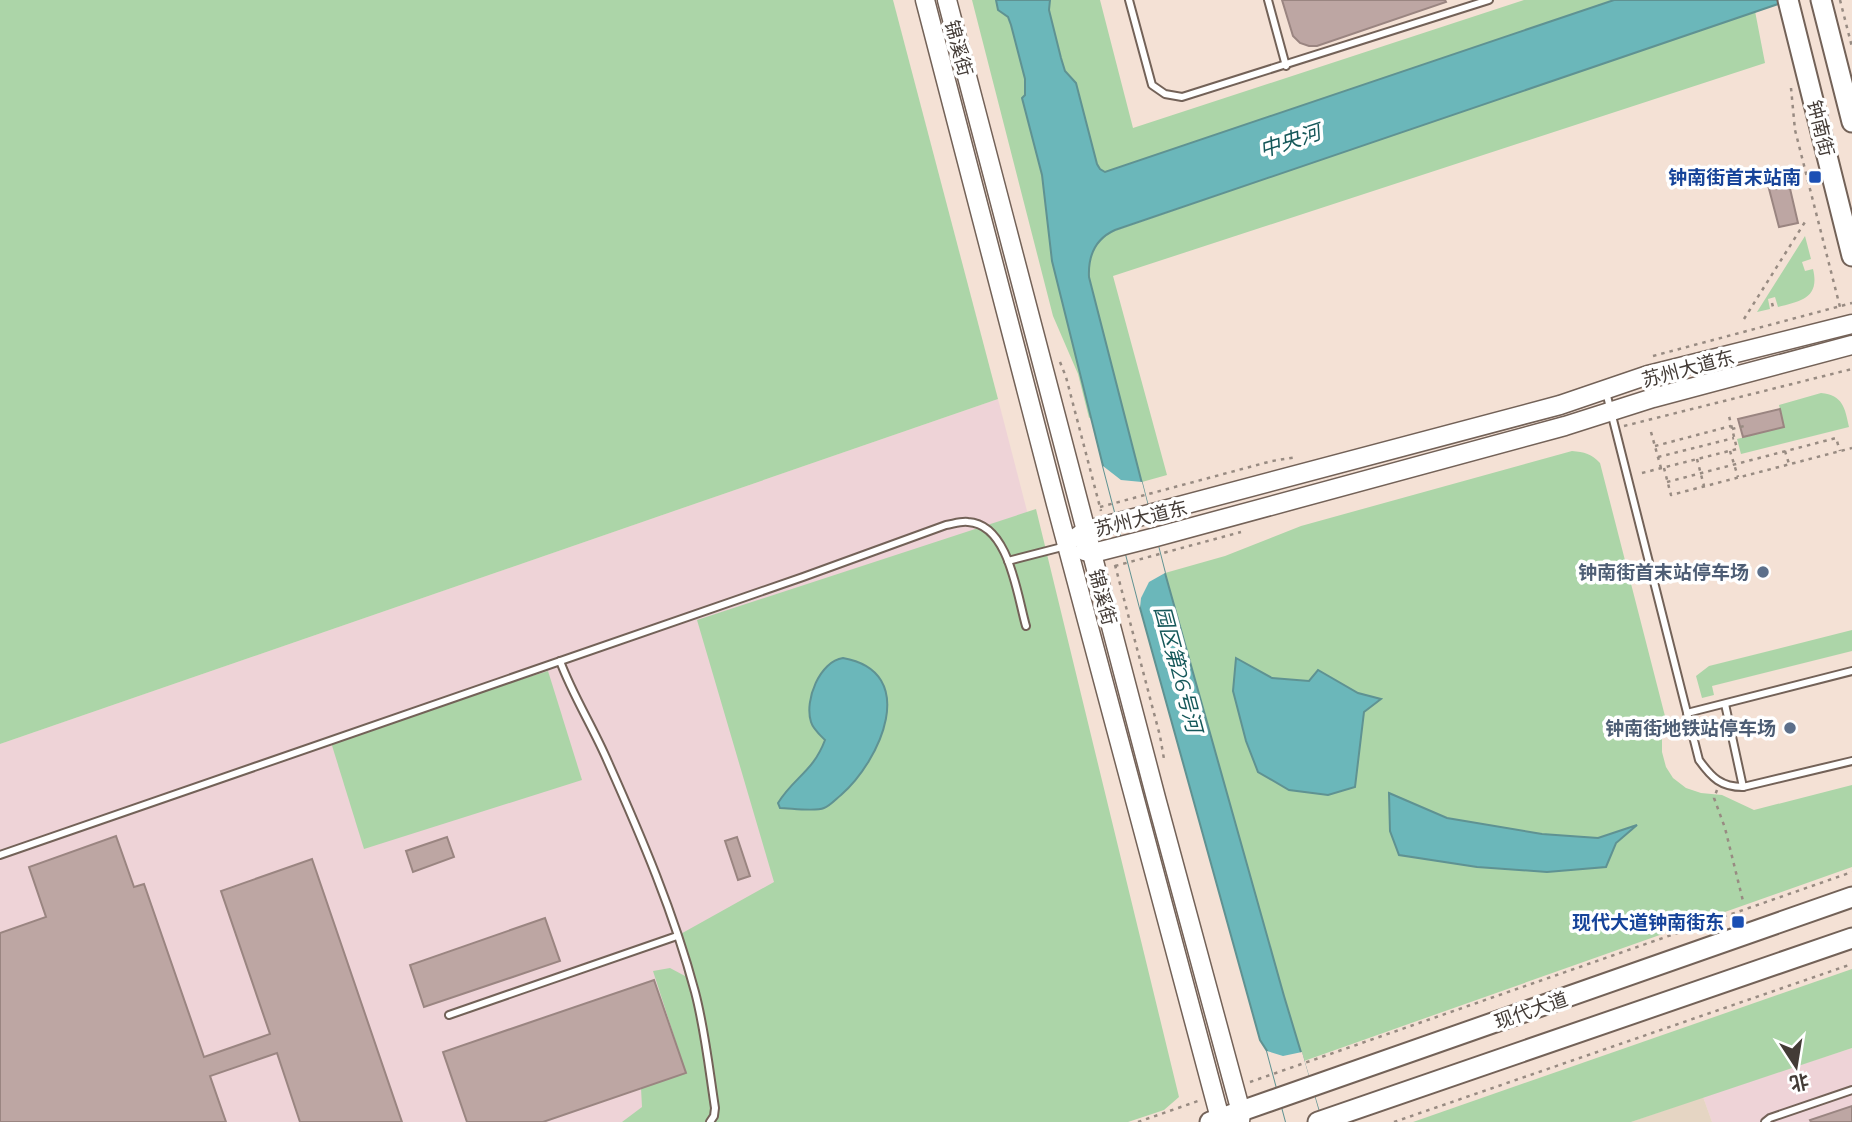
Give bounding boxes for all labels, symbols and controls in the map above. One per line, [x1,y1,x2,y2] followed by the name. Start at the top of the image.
[940,18,977,79] street label: 锦溪街
[1802,98,1839,159] street label: 钟南街
[1256,118,1327,162] water label: 中央河
[1668,166,1801,189] place label: 钟南街首末站南
[1807,169,1823,185] marker: 钟南街首末站南
[1639,345,1737,392] street label: 苏州大道东
[1092,496,1190,541] street label: 苏州大道东
[1578,561,1749,584] place label: 钟南街首末站停车场
[1755,564,1771,580] marker: 钟南街首末站停车场
[1084,567,1121,628] street label: 锦溪街
[1150,603,1208,739] water label: 园区第26号河
[1605,717,1776,740] place label: 钟南街地铁站停车场
[1782,720,1798,736] marker: 钟南街地铁站停车场
[1572,911,1724,934] place label: 现代大道钟南街东
[1730,914,1746,930] marker: 现代大道钟南街东
[1491,987,1571,1034] street label: 现代大道
[1761,1031,1831,1101] north arrow
[1788,1069,1811,1095] text: 北

